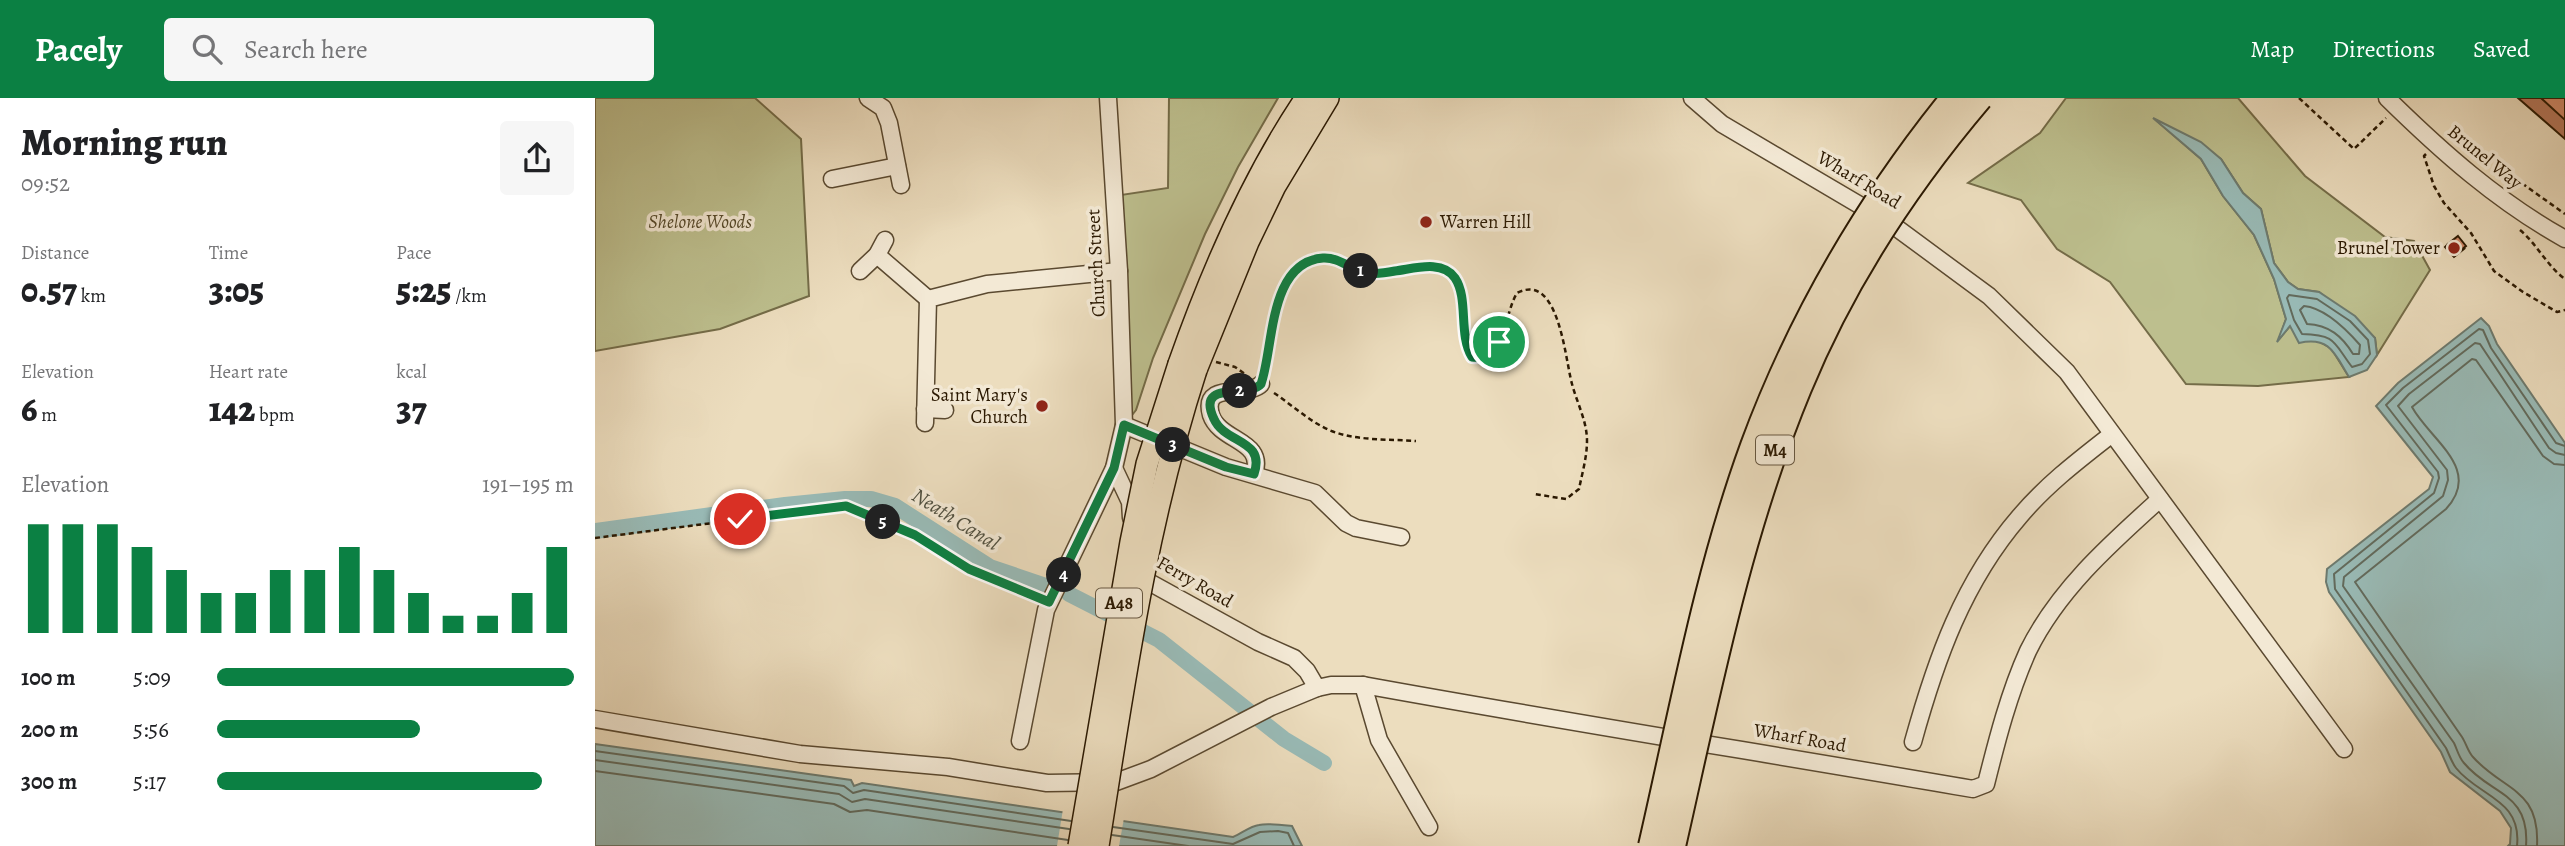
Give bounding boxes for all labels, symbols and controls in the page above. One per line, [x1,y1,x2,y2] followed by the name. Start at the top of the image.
[164,18,654,81] search box
[35,27,122,72] text: Pacely
[188,30,226,68] icon: search
[244,32,368,67] text: Search here
[2250,33,2294,65] text: Map
[2332,33,2435,65] text: Directions
[2473,33,2530,65] text: Saved
[21,116,228,168] text: Morning run
[2442,119,2528,195] street label: Brunel Way
[500,121,574,195] button: share
[1811,144,1906,216] street label: Wharf Road
[21,168,70,199] text: 09:52
[1080,208,1112,318] street label: Church Street
[648,209,752,235] park label: Shelone Woods
[1439,209,1531,235] place label: Warren Hill
[1418,214,1434,230] marker: Warren Hill
[2337,235,2440,261] place label: Brunel Tower
[21,240,89,266] text: Distance
[209,240,248,266] text: Time
[396,240,432,266] text: Pace
[2446,240,2462,256] marker: Brunel Tower
[1343,254,1379,288] pin: 1
[1357,257,1364,283] text: 1
[21,266,77,314] text: 0.57
[209,266,264,314] text: 3:05
[396,266,452,314] text: 5:25
[77,283,106,309] text: km
[452,283,487,309] text: /km
[1469,312,1529,372] pin
[1480,323,1518,361] icon: arrive
[21,359,94,385] text: Elevation
[209,359,288,385] text: Heart rate
[396,359,427,385] text: kcal
[1223,374,1257,408] pin: 2
[1235,377,1244,403] text: 2
[931,382,1028,430] place label: Saint Mary's Church
[21,385,37,433] text: 6
[209,385,255,433] text: 142
[396,385,427,433] text: 37
[1034,398,1050,414] marker: Saint Mary's Church
[37,402,57,428] text: m
[255,402,295,428] text: bpm
[1155,428,1191,462] pin: 3
[1168,431,1177,457] text: 3
[1756,436,1794,464] road number: M4
[21,469,109,500] text: Elevation
[482,469,574,500] text: 191–195 m
[907,481,1006,557] water label: Neath Canal
[710,489,770,549] pin
[721,500,759,538] icon: check
[865,504,901,540] pin: 5
[878,508,887,534] text: 5
[1152,550,1239,615] street label: Ferry Road
[1047,558,1081,592] pin: 4
[1059,561,1068,587] text: 4
[1096,588,1142,618] road number: A48
[21,662,76,693] text: 100 m
[133,662,171,693] text: 5:09
[21,714,79,745] text: 200 m
[133,714,169,745] text: 5:56
[1751,717,1849,759] street label: Wharf Road
[21,766,77,797] text: 300 m
[133,766,166,797] text: 5:17

